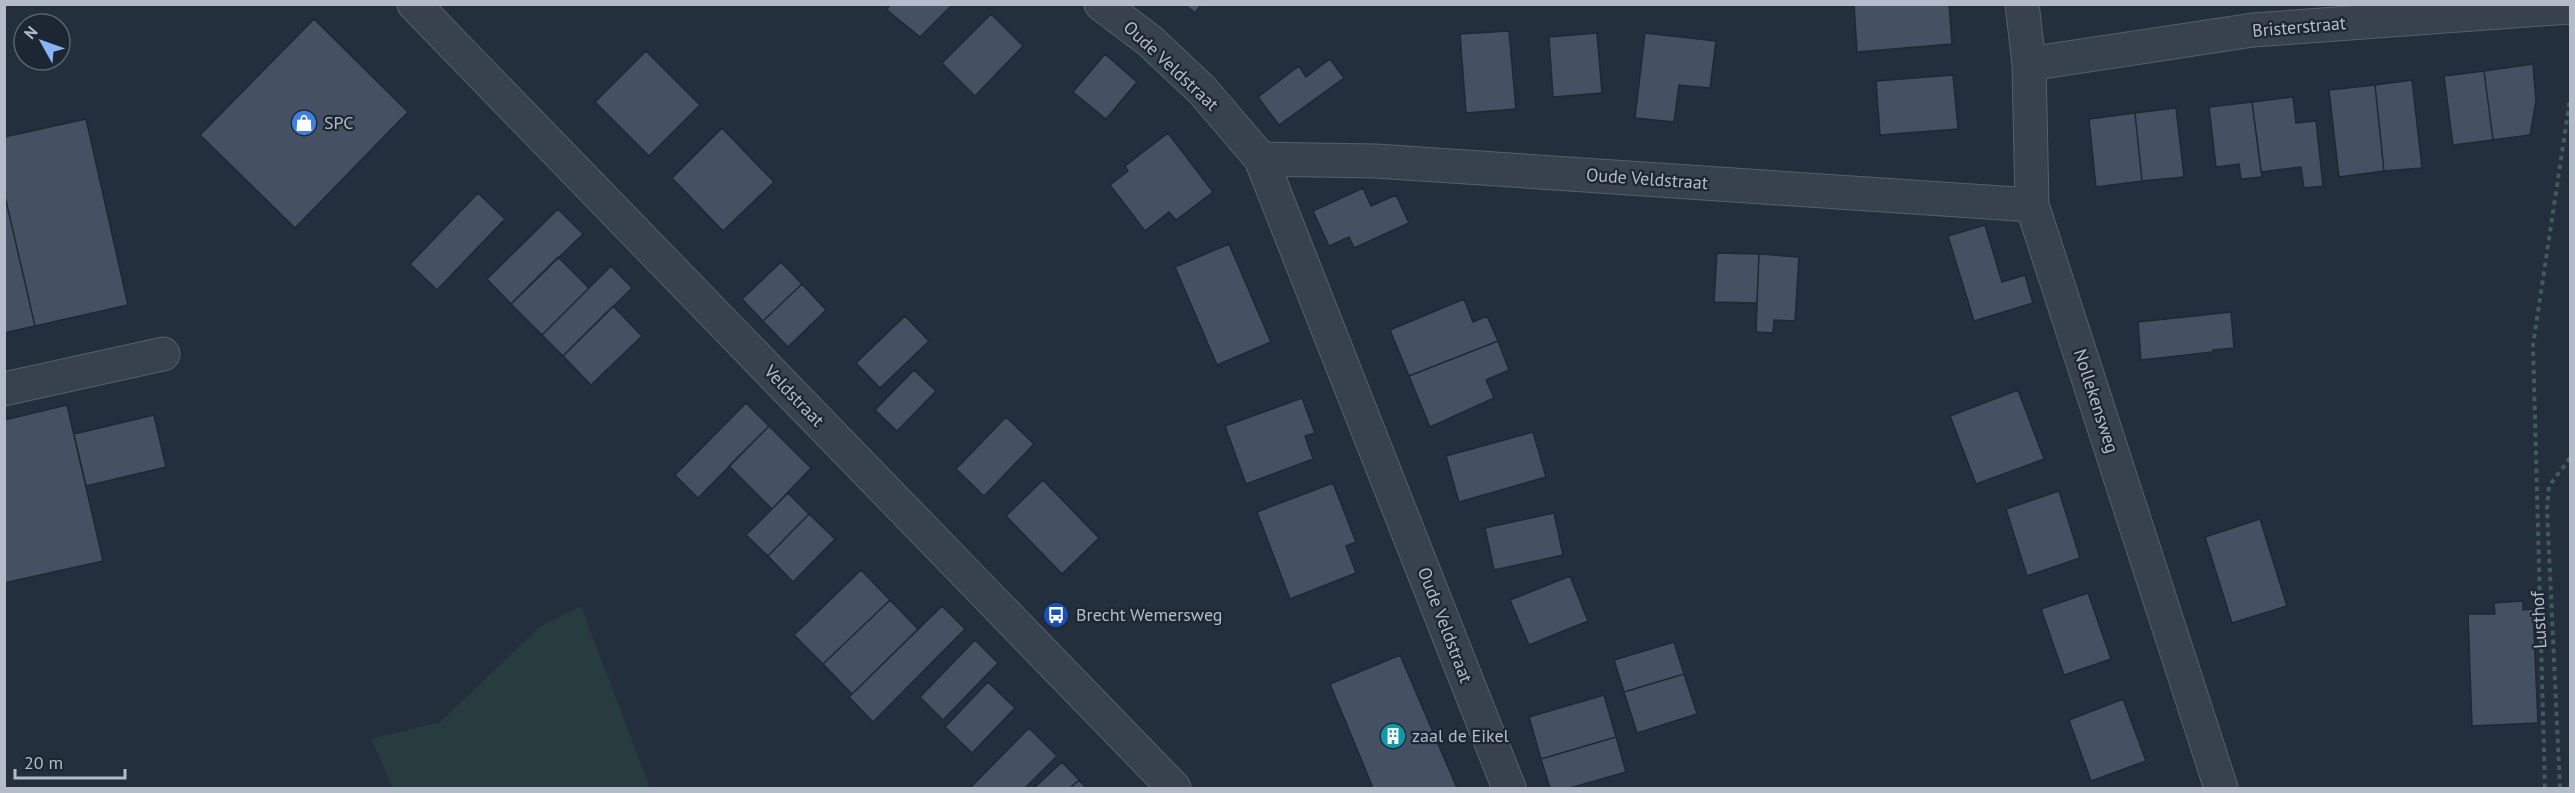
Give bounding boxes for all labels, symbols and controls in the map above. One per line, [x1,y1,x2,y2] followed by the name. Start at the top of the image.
[2251,11,2347,42] street label: Bristerstraat
[12,12,72,72] north arrow
[1119,16,1224,116] street label: Oude Veldstraat
[19,22,42,43] text: N
[289,108,319,138] shop icon: SPC
[324,111,354,134] place label: SPC
[1585,163,1709,194] street label: Oude Veldstraat
[2069,346,2124,456] street label: Nollekensweg
[759,359,829,431] street label: Veldstraat
[1413,564,1478,686] street label: Oude Veldstraat
[2525,590,2551,649] street label: Lusthof
[1041,600,1071,630] bus stop icon: Brecht Wemersweg
[1076,603,1223,626] place label: Brecht Wemersweg
[1378,721,1408,751] building icon: zaal de Eikel
[1412,724,1510,747] place label: zaal de Eikel
[15,742,124,780] scale bar
[24,751,63,774] text: 20 m

